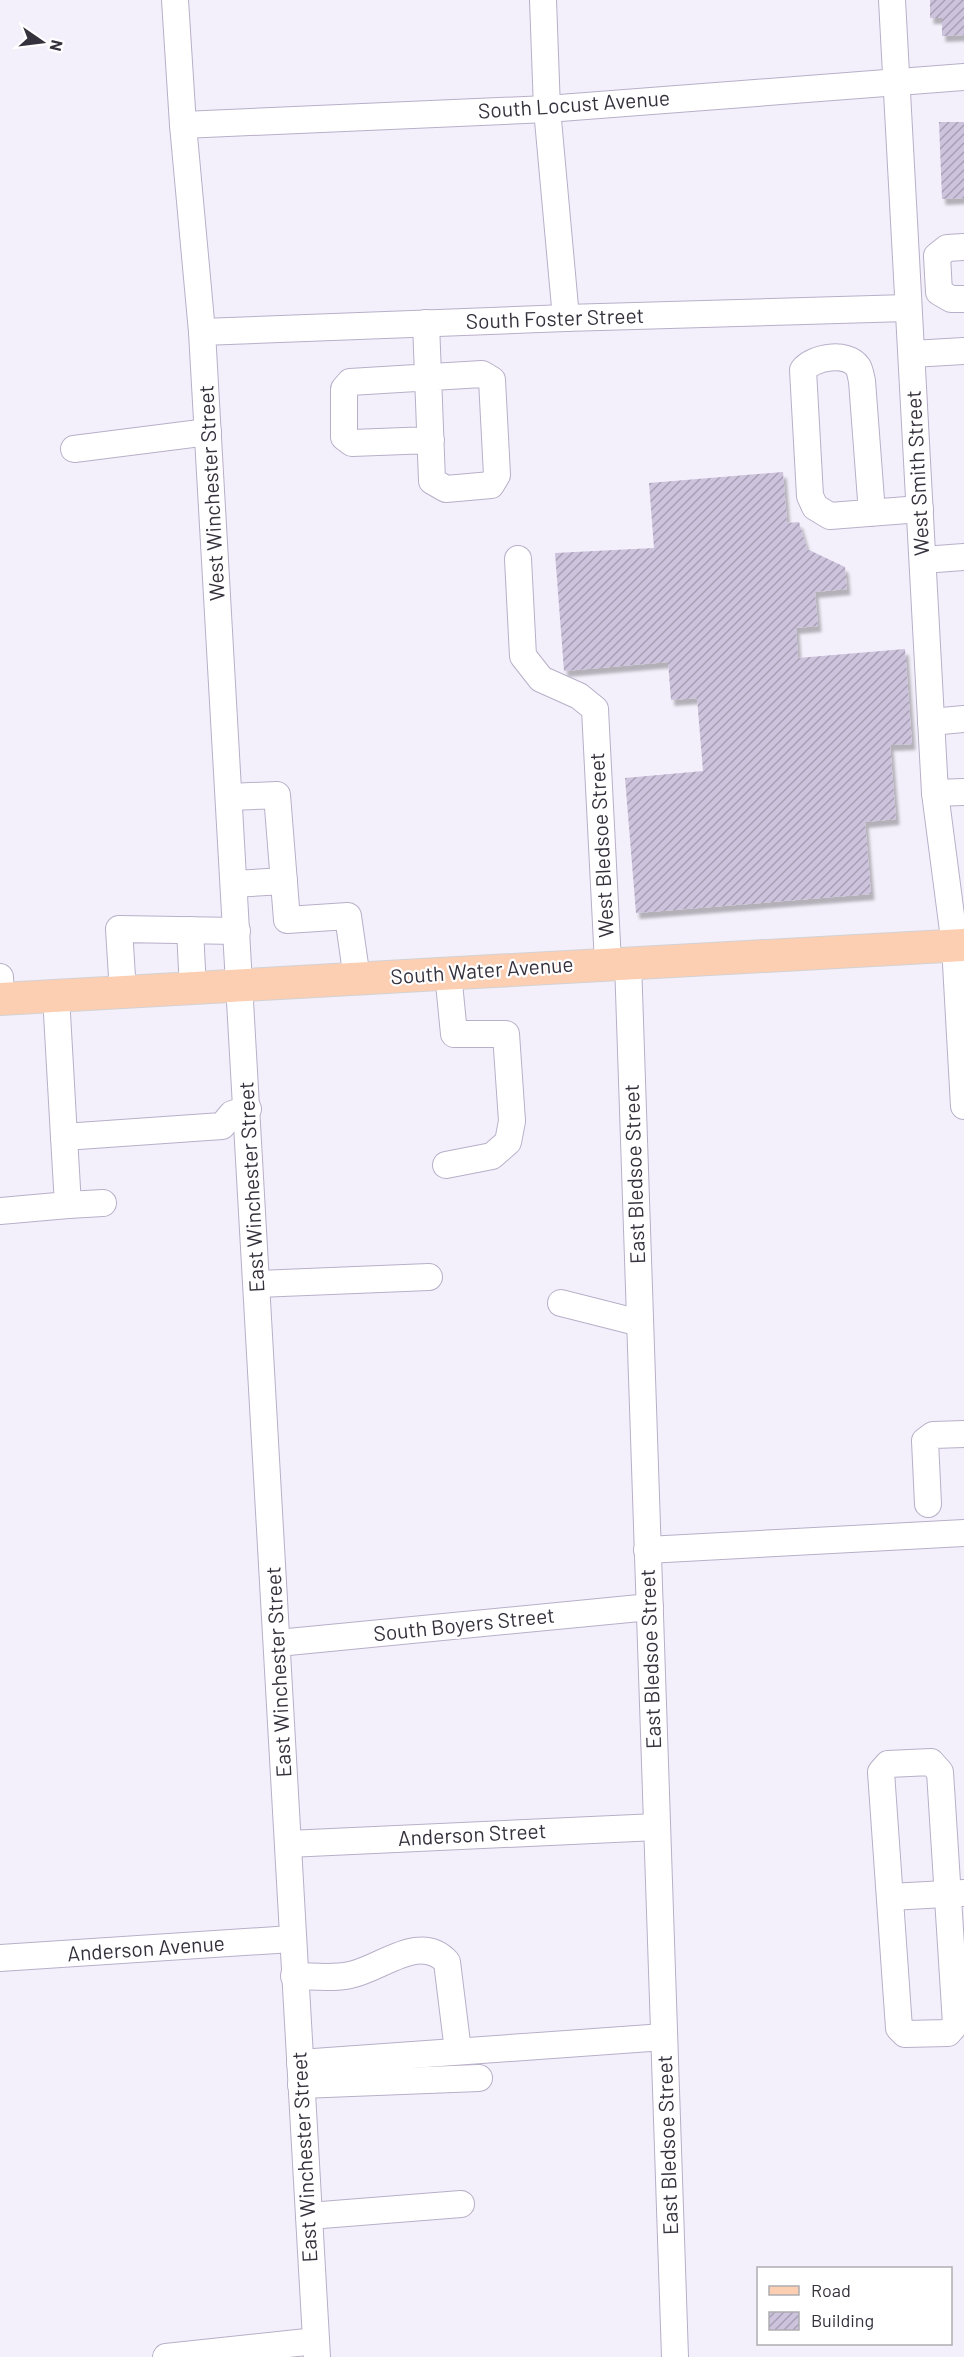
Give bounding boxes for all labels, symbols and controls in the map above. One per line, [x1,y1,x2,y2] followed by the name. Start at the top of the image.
[12,12,72,72] north arrow
[47,38,68,53] text: N
[477,84,671,123] street label: South Locust Avenue
[465,302,645,333] street label: South Foster Street
[192,384,229,602] street label: West Winchester Street
[900,390,933,557] street label: West Smith Street
[583,752,618,938] street label: West Bledsoe Street
[390,951,574,988] street label: South Water Avenue
[232,1081,269,1293] street label: East Winchester Street
[618,1084,649,1265] street label: East Bledsoe Street
[259,1566,296,1778] street label: East Winchester Street
[634,1569,665,1750] street label: East Bledsoe Street
[372,1602,556,1645] street label: South Boyers Street
[397,1817,547,1850] street label: Anderson Street
[66,1930,226,1965] street label: Anderson Avenue
[285,2051,322,2263] street label: East Winchester Street
[651,2055,682,2236] street label: East Bledsoe Street
[757,2267,952,2345] legend
[811,2279,851,2301] text: Road
[811,2309,874,2331] text: Building

